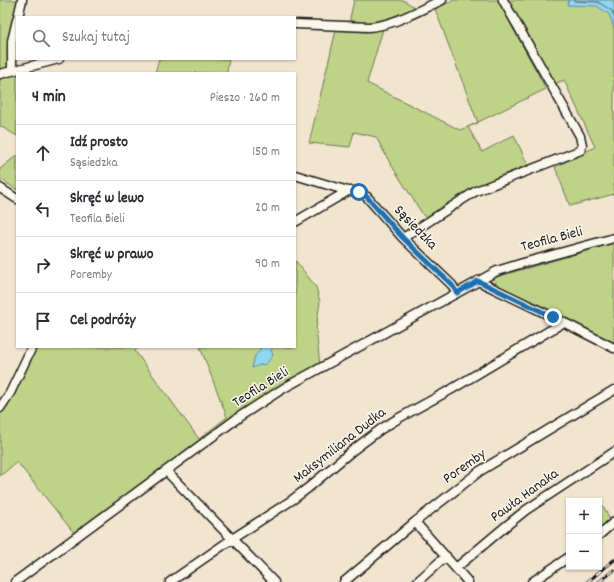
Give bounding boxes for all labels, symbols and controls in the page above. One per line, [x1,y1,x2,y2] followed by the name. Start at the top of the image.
[16,16,296,60] search box
[30,27,52,49] icon: search
[62,27,130,49] text: Szukaj tutaj
[32,86,66,110] text: 4 min
[210,89,280,108] text: Pieszo · 260 m
[70,132,128,154] text: Idź prosto
[32,142,54,164] icon: ahead
[252,143,280,162] text: 150 m
[70,154,118,173] text: Sąsiedzka
[350,183,368,201] route start
[70,188,144,210] text: Skręć w lewo
[32,198,54,220] icon: left
[255,199,280,218] text: 20 m
[388,201,443,256] street label: Sąsiedzka
[70,210,125,229] text: Teofila Bieli
[519,221,586,259] street label: Teofila Bieli
[70,244,153,266] text: Skręć w prawo
[32,254,54,276] icon: right
[255,255,280,274] text: 90 m
[70,266,112,285] text: Poremby
[544,308,562,326] route end
[32,310,54,332] icon: arrive
[70,310,136,332] text: Cel podróży
[228,362,294,414] street label: Teofila Bieli
[289,402,392,489] street label: Maksymiliana Dudka
[439,444,492,490] street label: Poremby
[486,463,564,528] street label: Pawła Hanaka
[566,498,602,570] map controls
[566,498,602,534] button: +
[566,534,602,570] button: −

